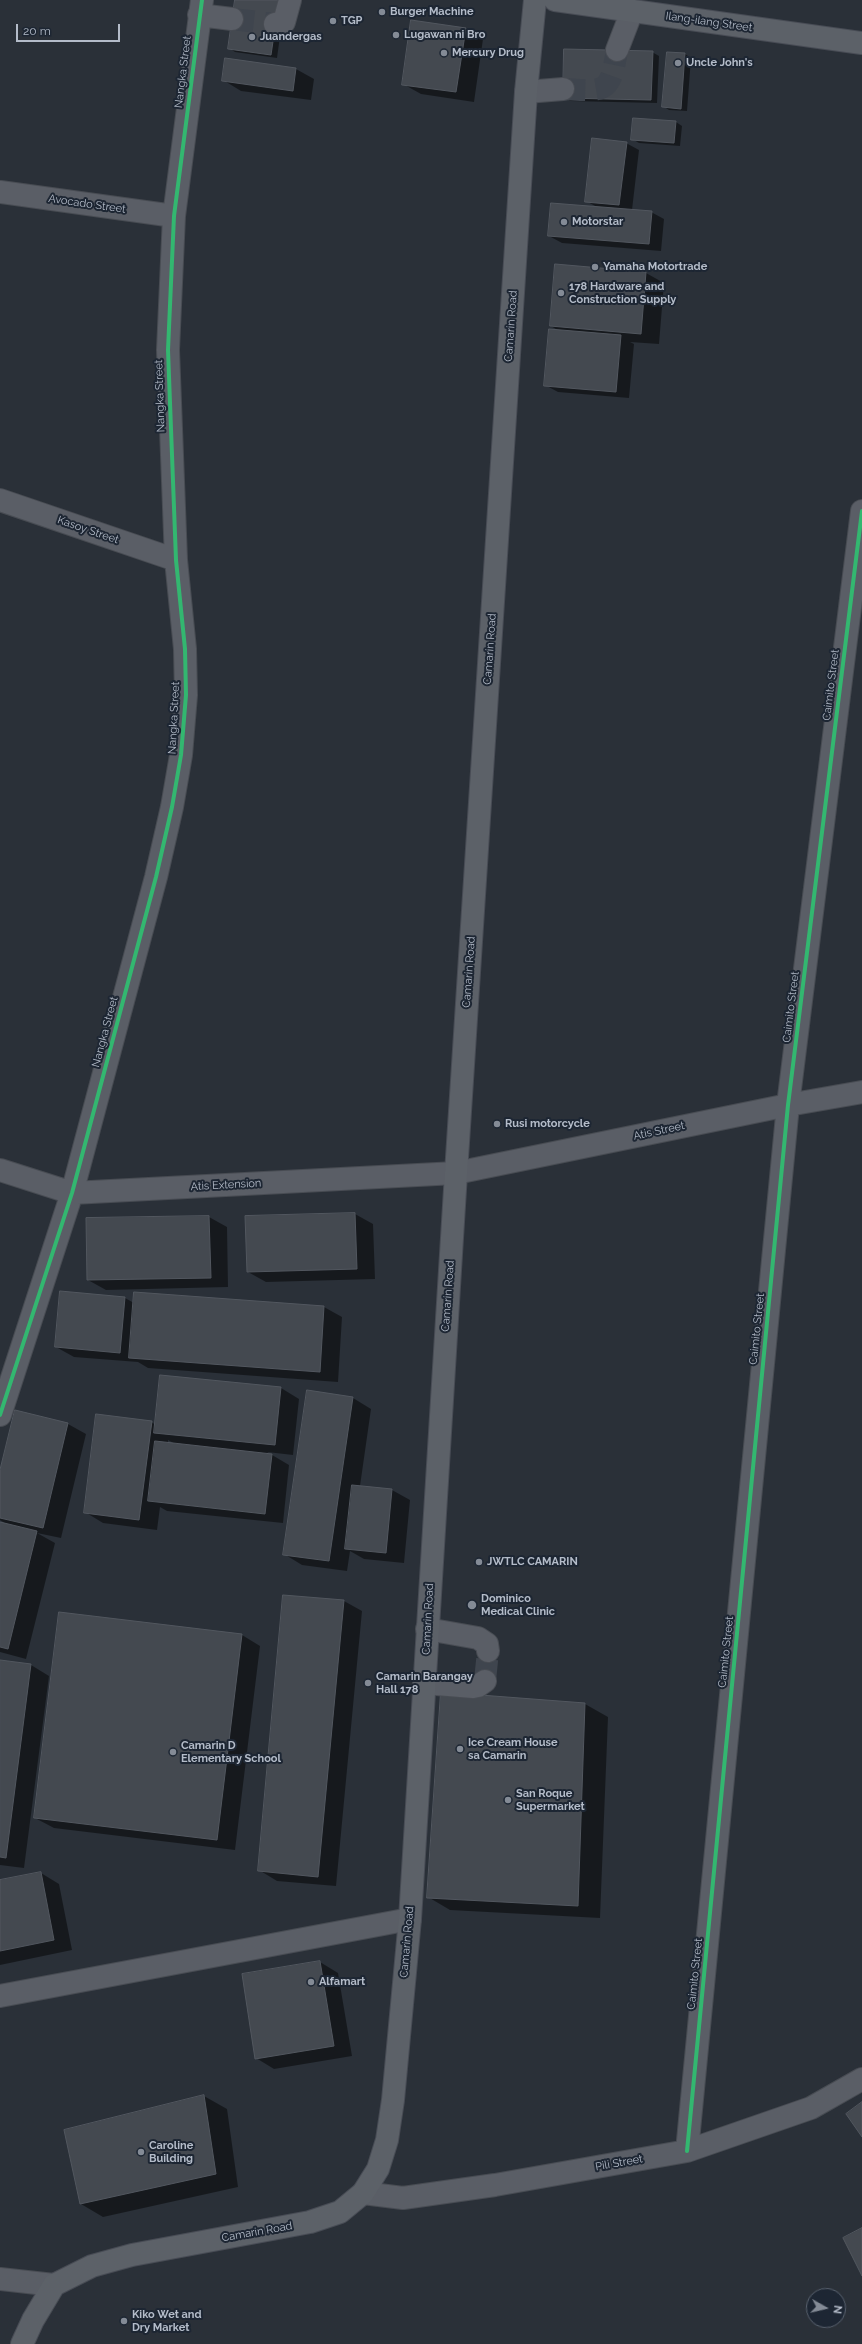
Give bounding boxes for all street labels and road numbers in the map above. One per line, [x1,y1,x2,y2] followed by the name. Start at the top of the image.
[665,9,753,35] street label: Ilang-ilang Street
[172,35,194,109] street label: Nangka Street
[47,192,127,216] street label: Avocado Street
[502,290,520,362] street label: Camarin Road
[152,359,168,433] street label: Nangka Street
[56,513,120,547] street label: Kasoy Street
[481,613,499,685] street label: Camarin Road
[820,649,842,721] street label: Caimito Street
[166,681,182,755] street label: Nangka Street
[460,936,478,1008] street label: Camarin Road
[780,971,802,1043] street label: Caimito Street
[89,995,121,1069] street label: Nangka Street
[632,1119,686,1143] street label: Atis Street
[190,1177,262,1193] street label: Atis Extension
[439,1260,457,1332] street label: Camarin Road
[747,1293,767,1365] street label: Caimito Street
[420,1583,436,1655] street label: Camarin Road
[716,1616,736,1688] street label: Caimito Street
[397,1906,417,1978] street label: Camarin Road
[685,1938,705,2010] street label: Caimito Street
[594,2152,644,2174] street label: Pili Street
[221,2219,293,2245] street label: Camarin Road

